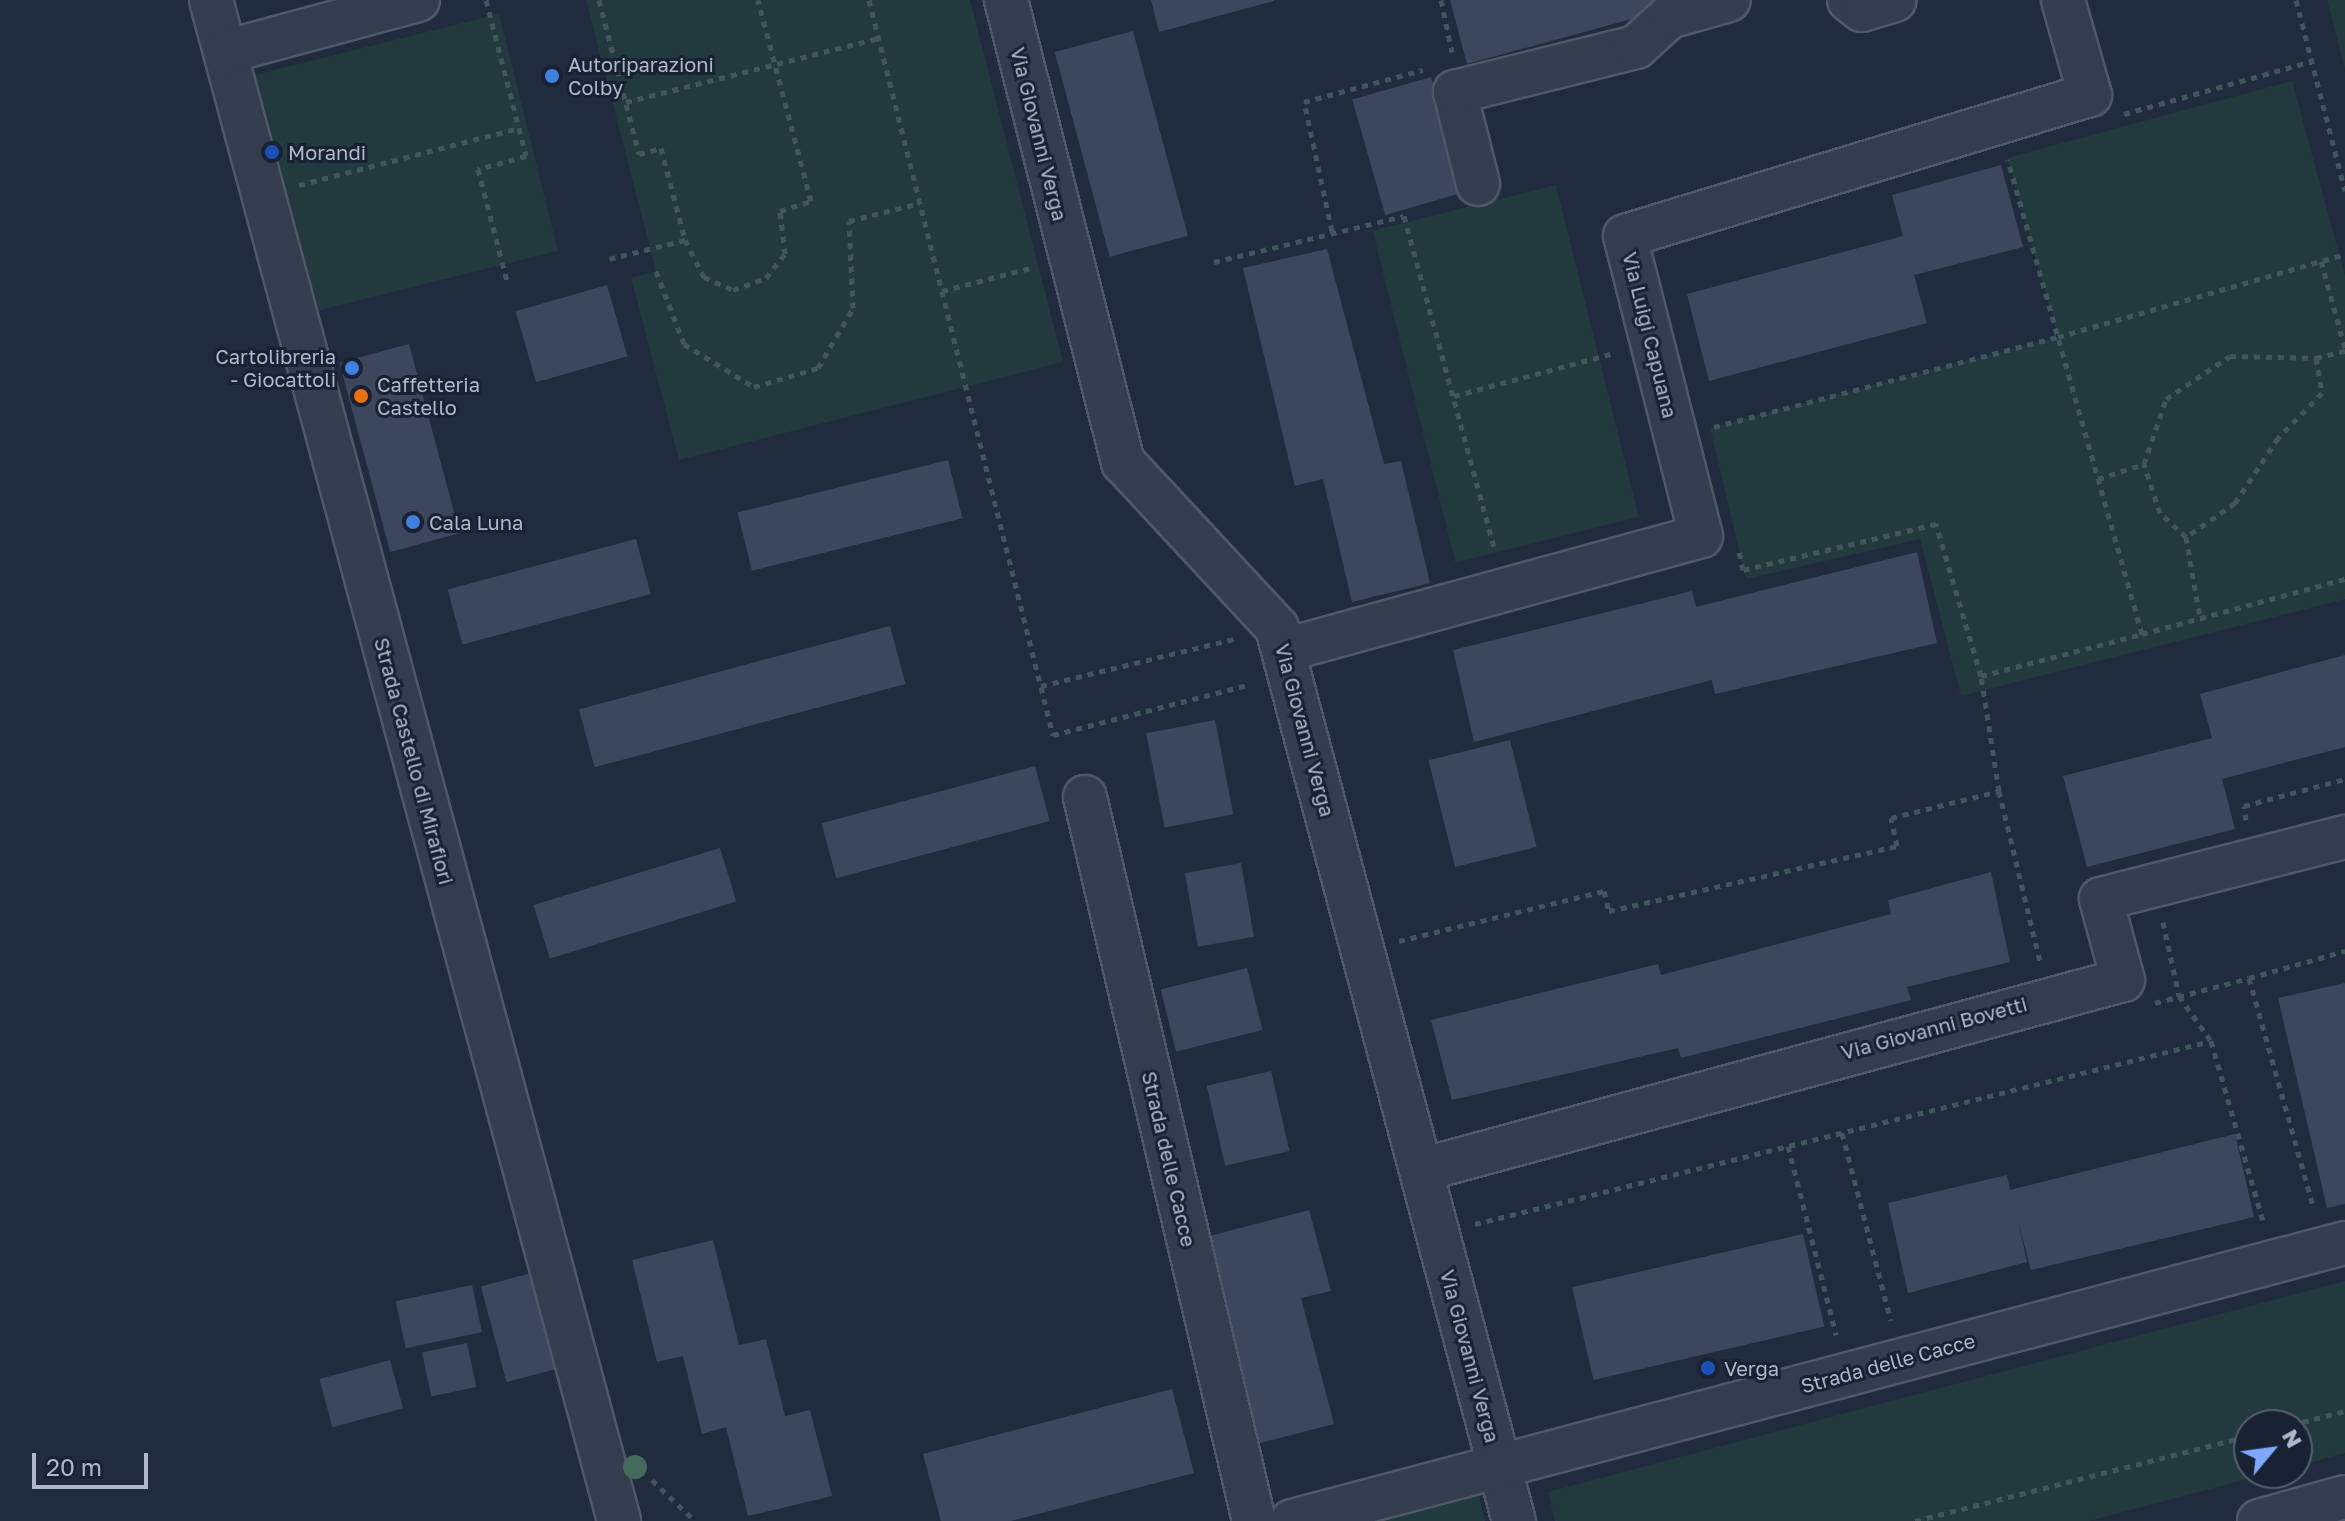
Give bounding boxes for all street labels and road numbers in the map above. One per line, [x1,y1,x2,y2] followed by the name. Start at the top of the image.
[1006,45,1072,223] street label: Via Giovanni Verga
[1618,249,1682,421] street label: Via Luigi Capuana
[369,635,459,887] street label: Strada Castello di Mirafiori
[1270,641,1340,819] street label: Via Giovanni Verga
[1838,992,2030,1064] street label: Via Giovanni Bovetti
[1137,1069,1201,1249] street label: Strada delle Cacce
[1435,1267,1505,1445] street label: Via Giovanni Verga
[1798,1328,1978,1398] street label: Strada delle Cacce

